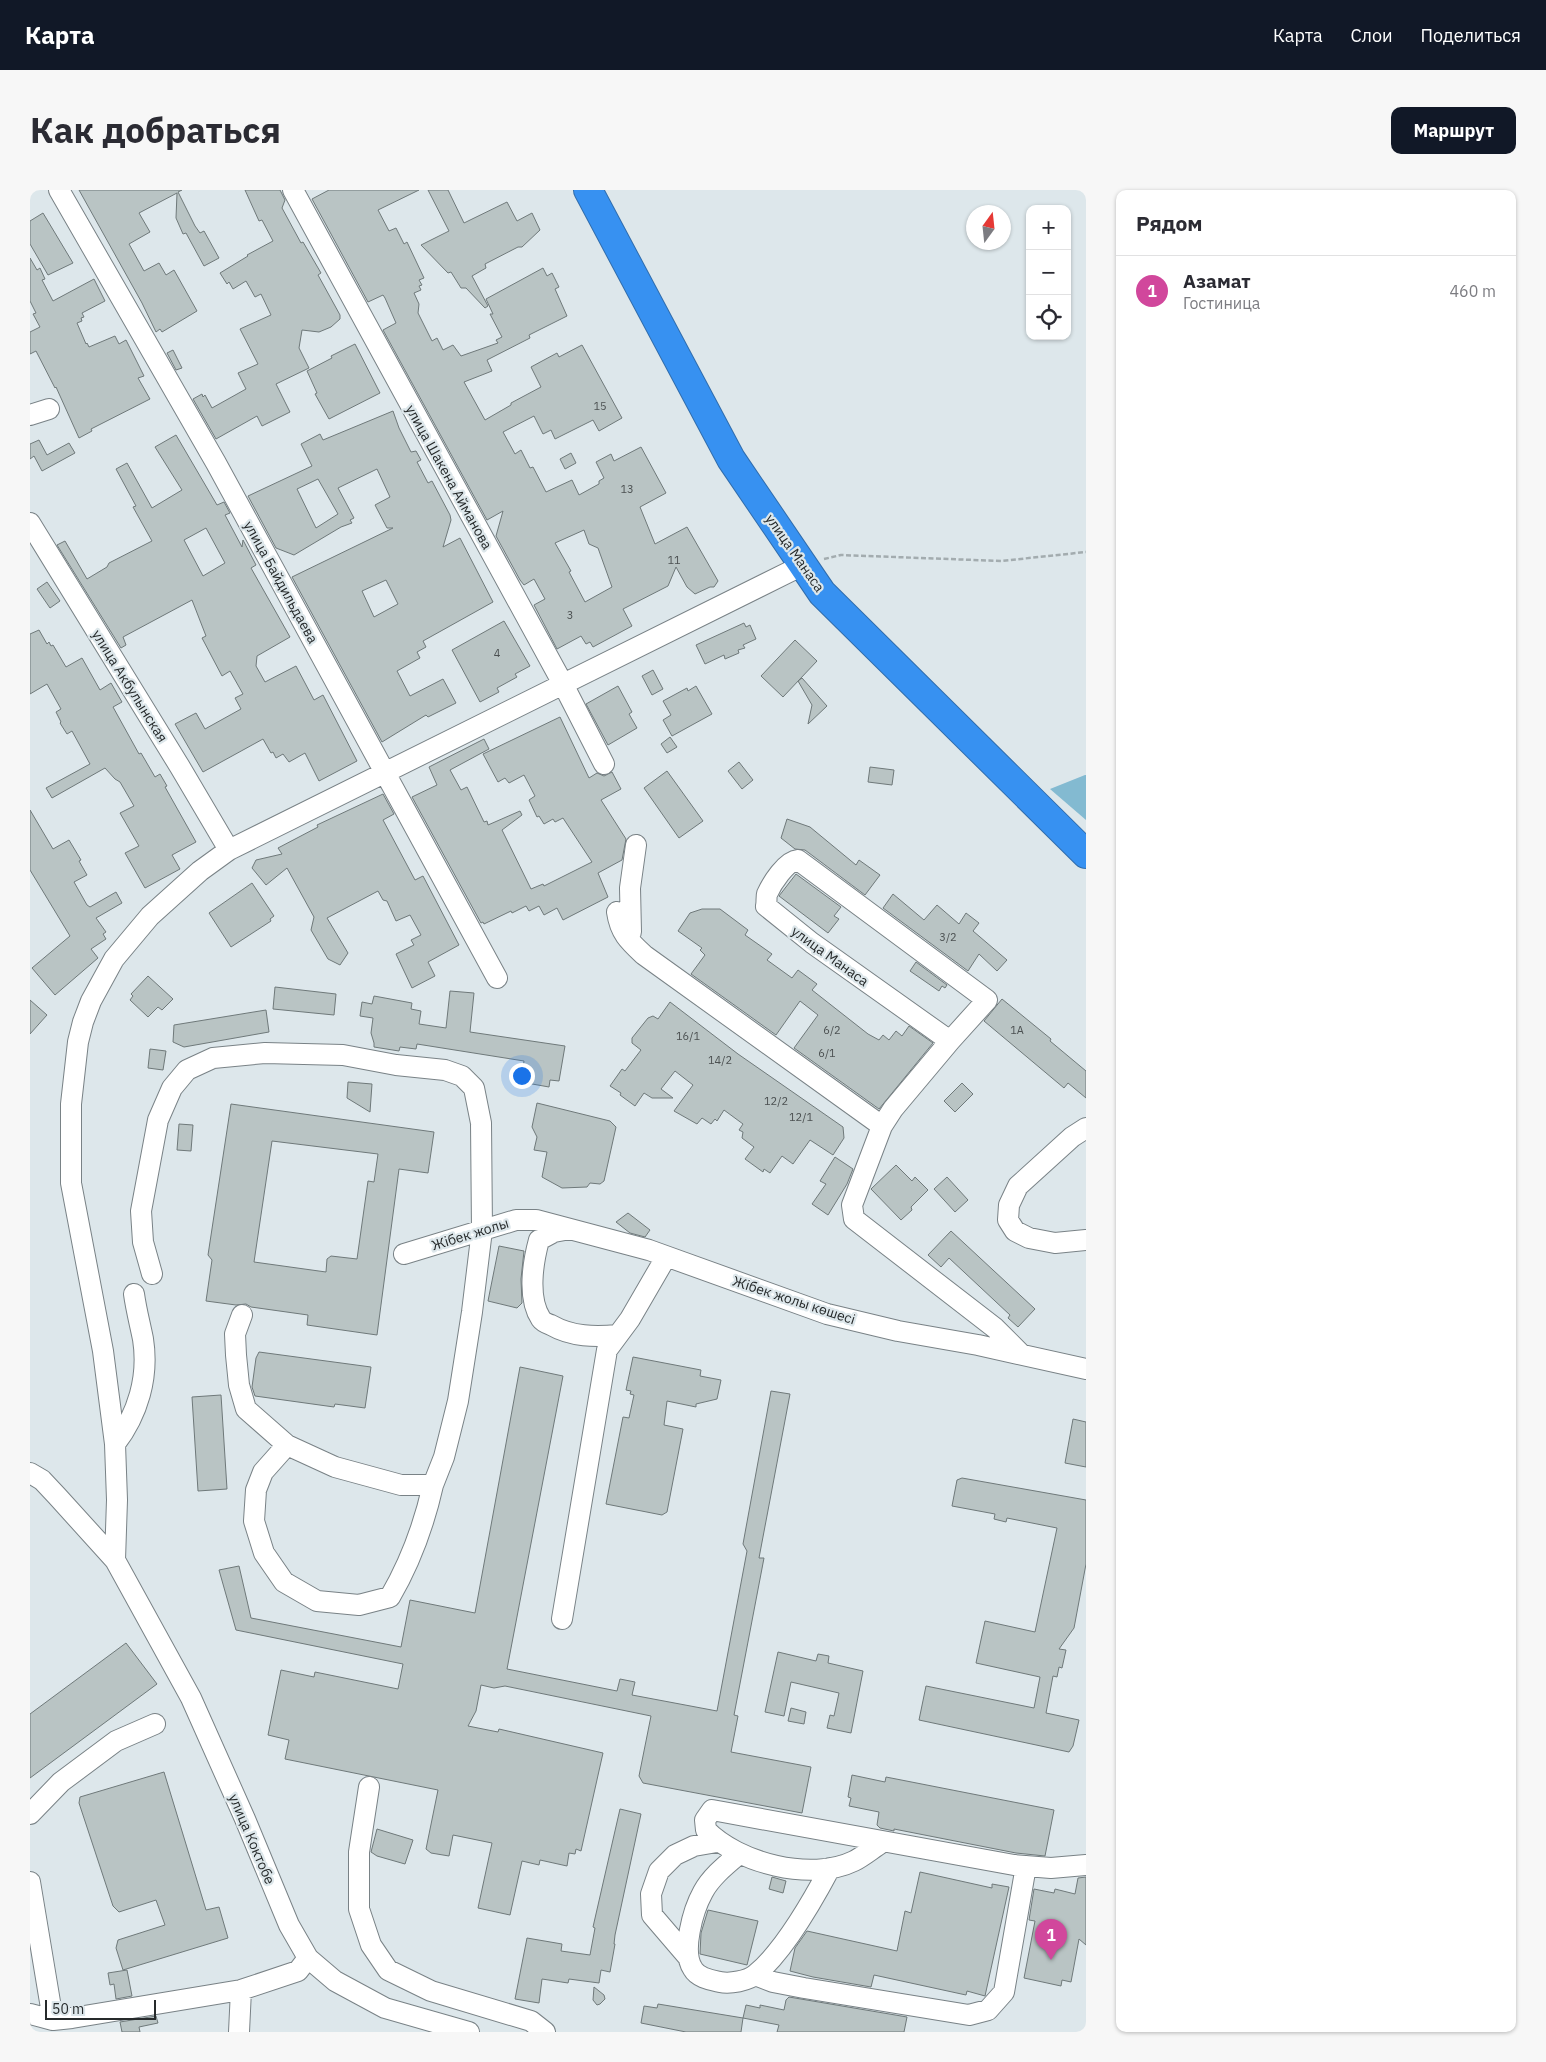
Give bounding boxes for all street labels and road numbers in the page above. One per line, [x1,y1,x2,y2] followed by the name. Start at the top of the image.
[402,401,497,553] street label: улица Шакена Айманова
[761,511,829,596] street label: улица Манаса
[240,518,322,647] street label: улица Байдильдаева
[88,626,172,746] street label: улица Акбулынская
[788,922,873,990] street label: улица Манаса
[429,1214,511,1254] street label: Жібек жолы
[730,1272,858,1328] street label: Жібек жолы көшесі
[225,1791,279,1887] street label: улица Коктобе

